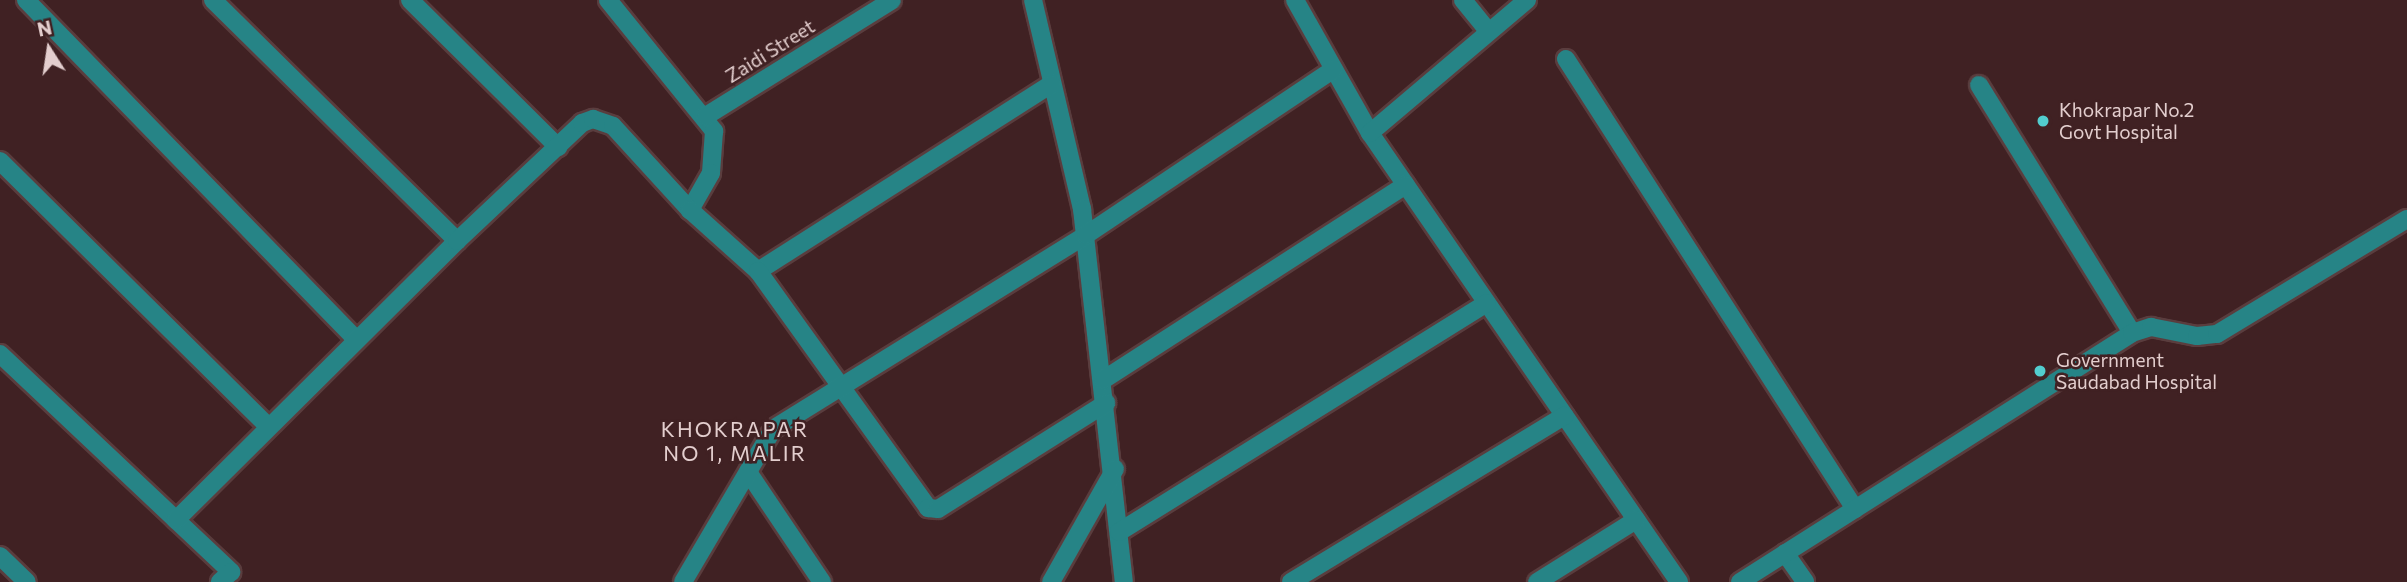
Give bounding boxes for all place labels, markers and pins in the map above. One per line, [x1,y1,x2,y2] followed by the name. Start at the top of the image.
[2059,99,2194,143] place label: Khokrapar No.2 Govt Hospital
[2033,111,2053,131] marker: Khokrapar No.2 Govt Hospital
[2056,349,2217,393] place label: Government Saudabad Hospital
[2030,361,2050,381] marker: Government Saudabad Hospital

